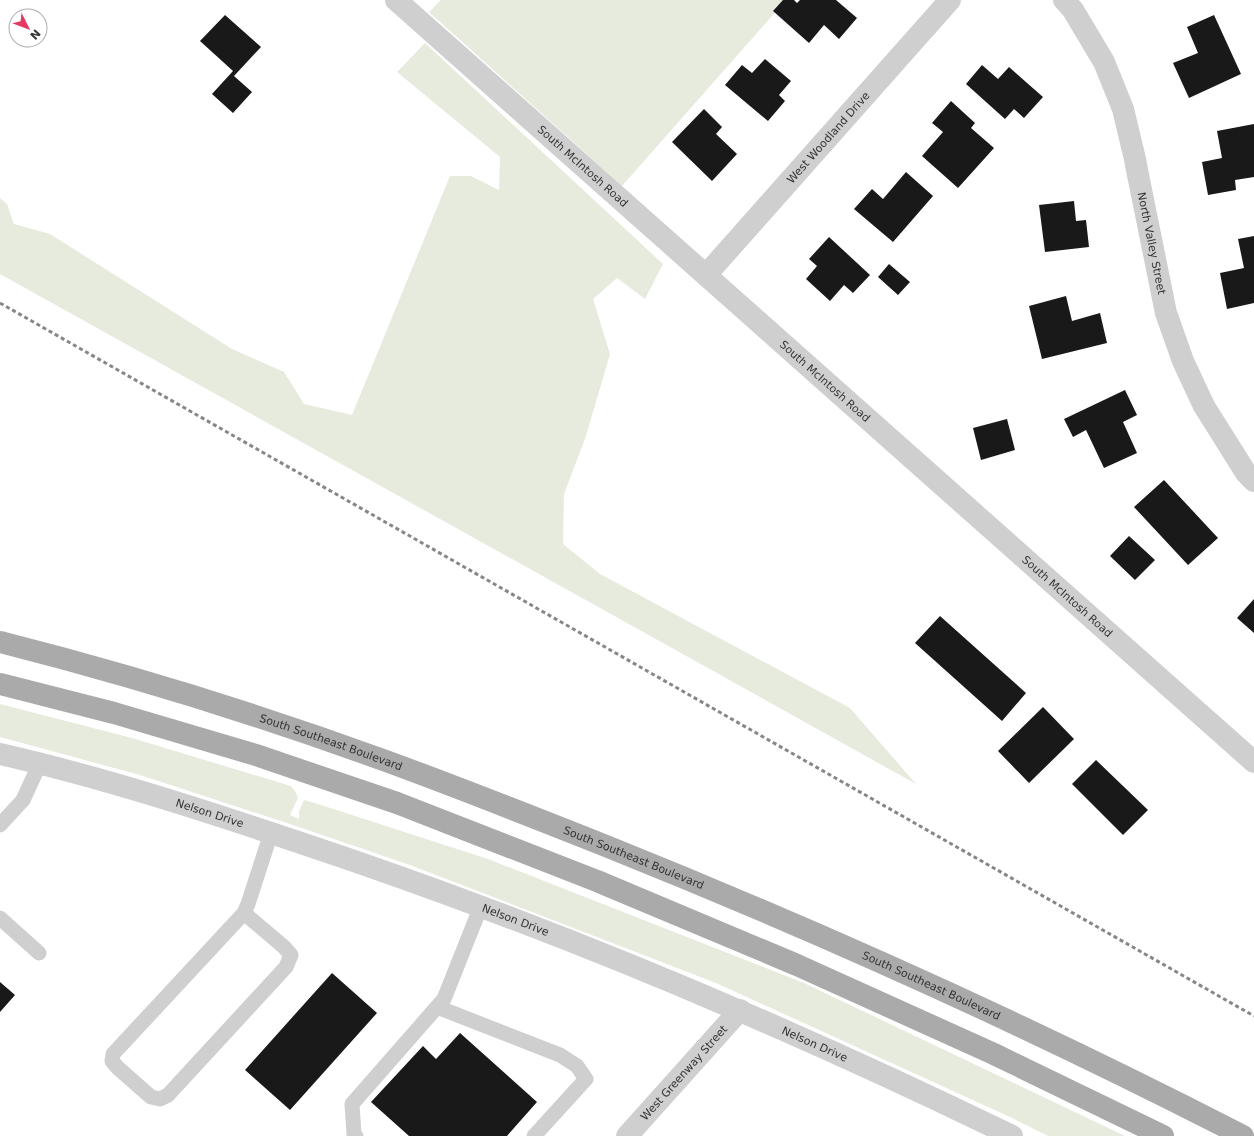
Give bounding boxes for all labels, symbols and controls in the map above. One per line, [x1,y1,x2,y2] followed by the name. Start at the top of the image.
[8,8,48,48] north arrow
[27,27,43,42] text: N
[784,89,872,186] street label: West Woodland Drive
[535,123,631,209] street label: South McIntosh Road
[1135,191,1169,296] street label: North Valley Street
[777,338,873,425] street label: South McIntosh Road
[1020,553,1115,640] street label: South McIntosh Road
[258,711,404,773] street label: South Southeast Boulevard
[174,796,246,830] street label: Nelson Drive
[562,823,706,892] street label: South Southeast Boulevard
[480,901,551,939] street label: Nelson Drive
[860,948,1003,1023] street label: South Southeast Boulevard
[638,1022,730,1123] street label: West Greenway Street
[780,1024,850,1064] street label: Nelson Drive

